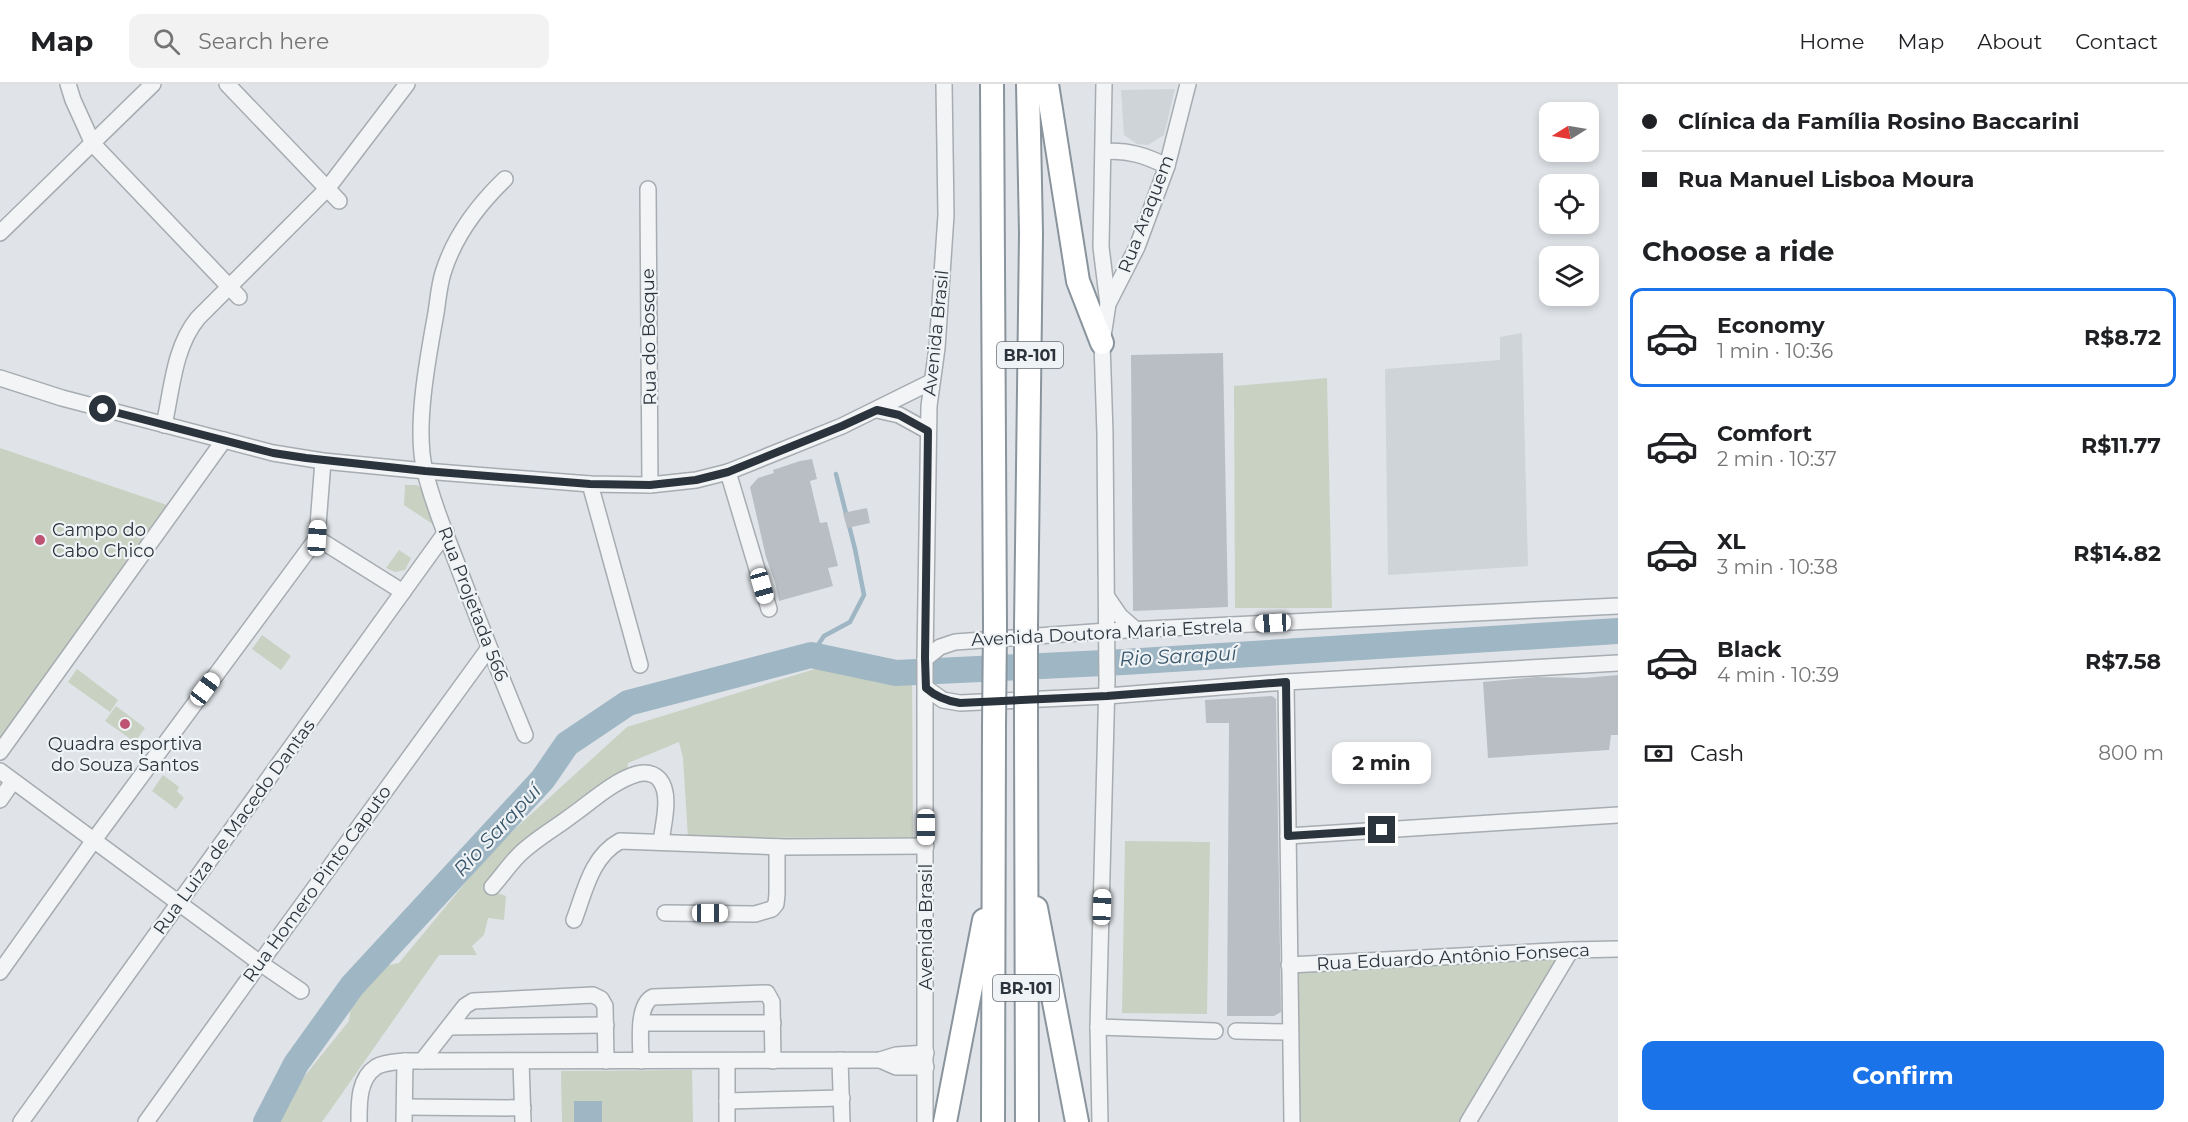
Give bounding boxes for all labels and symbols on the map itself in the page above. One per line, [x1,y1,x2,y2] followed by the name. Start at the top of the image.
[1539,102,1599,162] north arrow
[1113,152,1179,276] street label: Rua Araquem
[637,268,661,406] street label: Rua do Bosque
[918,269,954,397] street label: Avenida Brasil
[997,342,1063,368] road number: BR-101
[89,395,116,422] route start
[52,519,154,562] place label: Campo do Cabo Chico
[307,519,327,557] car
[433,523,513,685] street label: Rua Projetada 566
[33,533,47,547] marker: Campo do Cabo Chico
[748,566,776,606] car
[1255,613,1291,633] car
[971,615,1243,651] street label: Avenida Doutora Maria Estrela
[1119,641,1240,671] water label: Rio Sarapuí
[187,669,223,709] car
[148,715,320,939] street label: Rua Luiza de Macedo Dantas
[118,717,132,731] marker: Quadra esportiva do Souza Santos
[48,733,202,776] place label: Quadra esportiva do Souza Santos
[1332,743,1432,785] callout: 2 min
[448,777,548,881] water label: Rio Sarapuí
[238,781,396,987] street label: Rua Homero Pinto Caputo
[917,809,935,845] car
[1368,816,1395,843] route end
[915,864,937,990] street label: Avenida Brasil
[1092,889,1112,925] car
[692,904,728,922] car
[1316,939,1590,975] street label: Rua Eduardo Antônio Fonseca
[993,975,1059,1001] road number: BR-101

